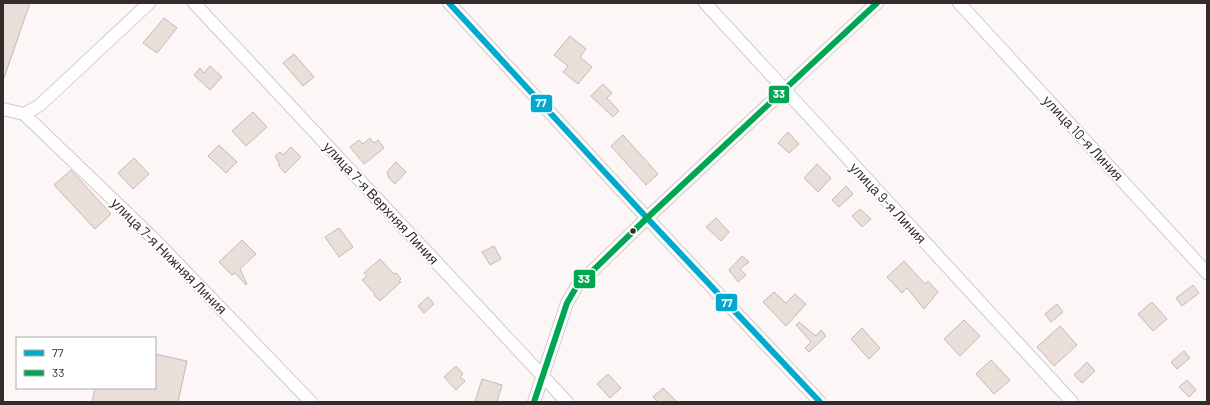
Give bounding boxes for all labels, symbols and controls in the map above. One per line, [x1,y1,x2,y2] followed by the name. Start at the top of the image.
[768,85,790,104] line badge: 33
[773,87,785,100] text: 33
[1040,92,1127,184] street label: улица 10-я Линия
[530,94,553,113] line badge: 77
[536,96,547,109] text: 77
[320,138,443,267] street label: улица 7-я Верхняя Линия
[846,159,930,247] street label: улица 9-я Линия
[108,194,231,317] street label: улица 7-я Нижняя Линия
[628,226,638,236] unlabelled marker
[573,269,596,289] line badge: 33
[578,272,590,285] text: 33
[715,293,738,312] line badge: 77
[722,296,733,309] text: 77
[16,337,156,389] legend
[52,345,64,359] text: 77
[52,365,64,379] text: 33

